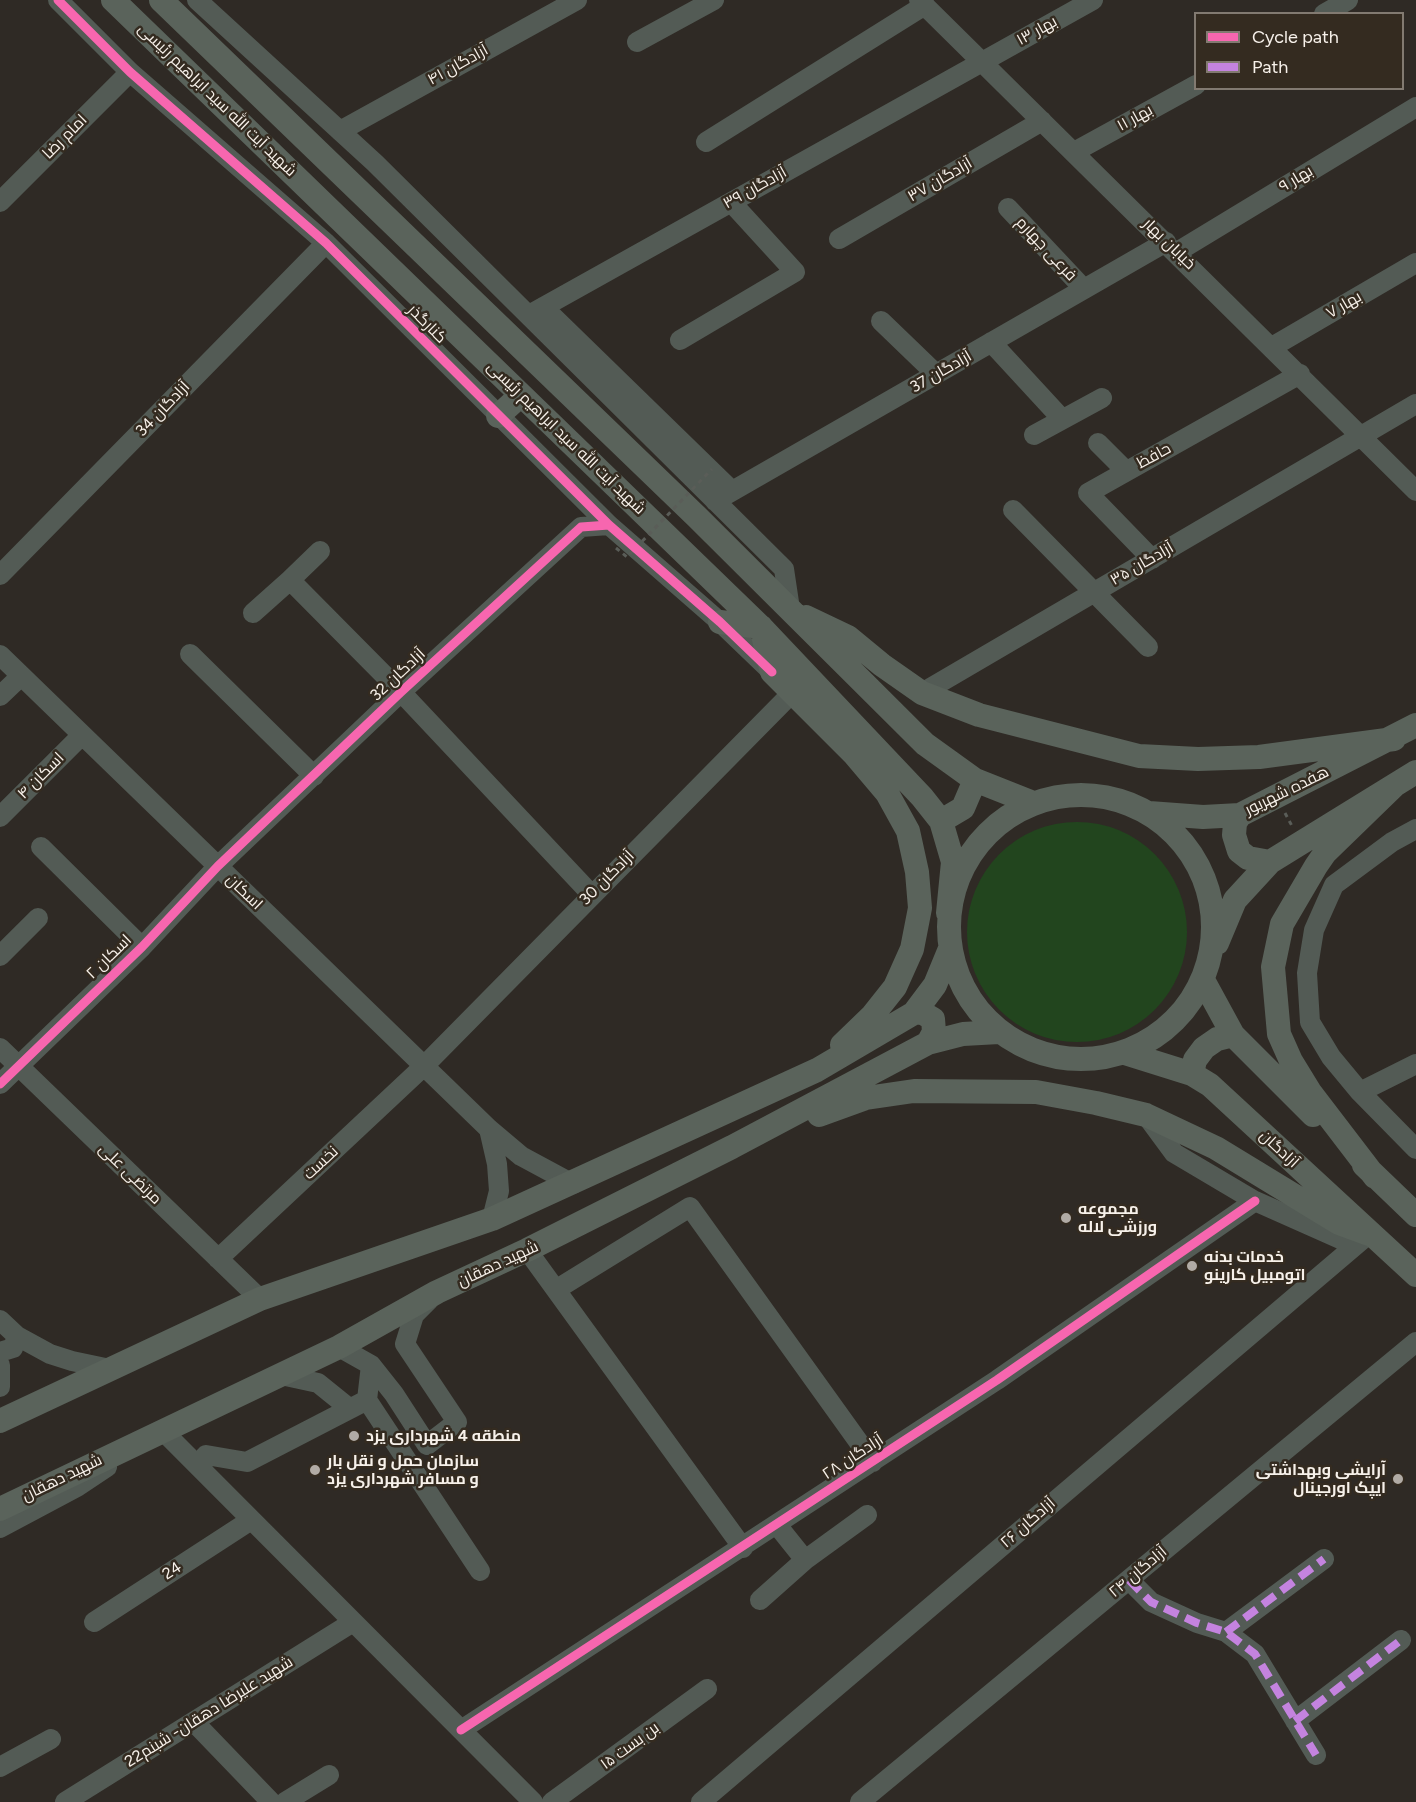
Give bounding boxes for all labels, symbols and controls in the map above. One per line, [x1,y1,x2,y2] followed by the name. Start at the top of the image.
[1013,12,1061,50] street label: بهار ۱۳
[1194,12,1404,90] legend
[134,19,300,181] street label: شهید آیت الله سید ابراهیم رئیسی
[1252,26,1339,48] text: Cycle path
[424,41,492,89] street label: آزادگان ۴۱
[1252,56,1288,78] text: Path
[1114,100,1156,136] street label: بهار ۱۱
[39,111,91,163] street label: امام رضا
[904,154,976,206] street label: آزادگان ۳۷
[1276,161,1316,197] street label: بهار ۹
[720,163,790,213] street label: آزادگان ۳۹
[1012,213,1080,285] street label: فرعی چهارم
[1139,214,1199,274] street label: خیابان بهار
[1323,287,1365,323] street label: بهار ۷
[404,301,450,347] street label: کنارگذر
[907,347,975,397] street label: آزادگان 37
[483,357,649,519] street label: شهید آیت الله سید ابراهیم رئیسی
[132,377,194,441] street label: آزادگان 34
[1134,439,1174,473] street label: حافظ
[1107,538,1177,590] street label: آزادگان ۳۵
[366,645,430,705] street label: آزادگان 32
[14,749,68,803] street label: اسکان ۴
[1242,762,1332,820] street label: هفده شهریور
[576,847,638,909] street label: آزادگان 30
[222,870,266,914] street label: اسکان
[82,931,136,983] street label: اسکان ۲
[1255,1126,1303,1172] street label: آزادگان
[95,1139,165,1209] street label: مرتضی علی
[300,1142,342,1184] street label: نخست
[1078,1199,1157,1237] place label: مجموعه ورزشی لاله
[1059,1211,1073,1225] marker: مجموعه ورزشی لاله
[454,1237,542,1291] street label: شهید دهقان
[1204,1247,1305,1285] place label: خدمات بدنه اتومبیل کارینو
[1185,1259,1199,1273] marker: خدمات بدنه اتومبیل کارینو
[366,1426,521,1446] place label: منطقه 4 شهرداری یزد
[347,1429,361,1443] marker: منطقه 4 شهرداری یزد
[819,1430,887,1484] street label: ۲۸ آزادگان
[19,1450,105,1506] street label: شهید دهقان
[327,1451,479,1489] place label: سازمان حمل و نقل بار و مسافر شهرداری یزد
[1256,1460,1386,1498] place label: آرایشی وبهداشتی ایپک اورجینال
[308,1463,322,1477] marker: سازمان حمل و نقل بار و مسافر شهرداری یزد
[1391,1472,1405,1486] marker: آرایشی وبهداشتی ایپک اورجینال
[997,1494,1059,1552] street label: ۲۶ آزادگان
[1105,1542,1171,1602] street label: ۲۴ آزادگان
[159,1558,185,1584] street label: 24
[121,1652,297,1772] street label: شهید علیرضا دهقان- شبنم22
[597,1718,663,1774] street label: بن بست ۱۵

